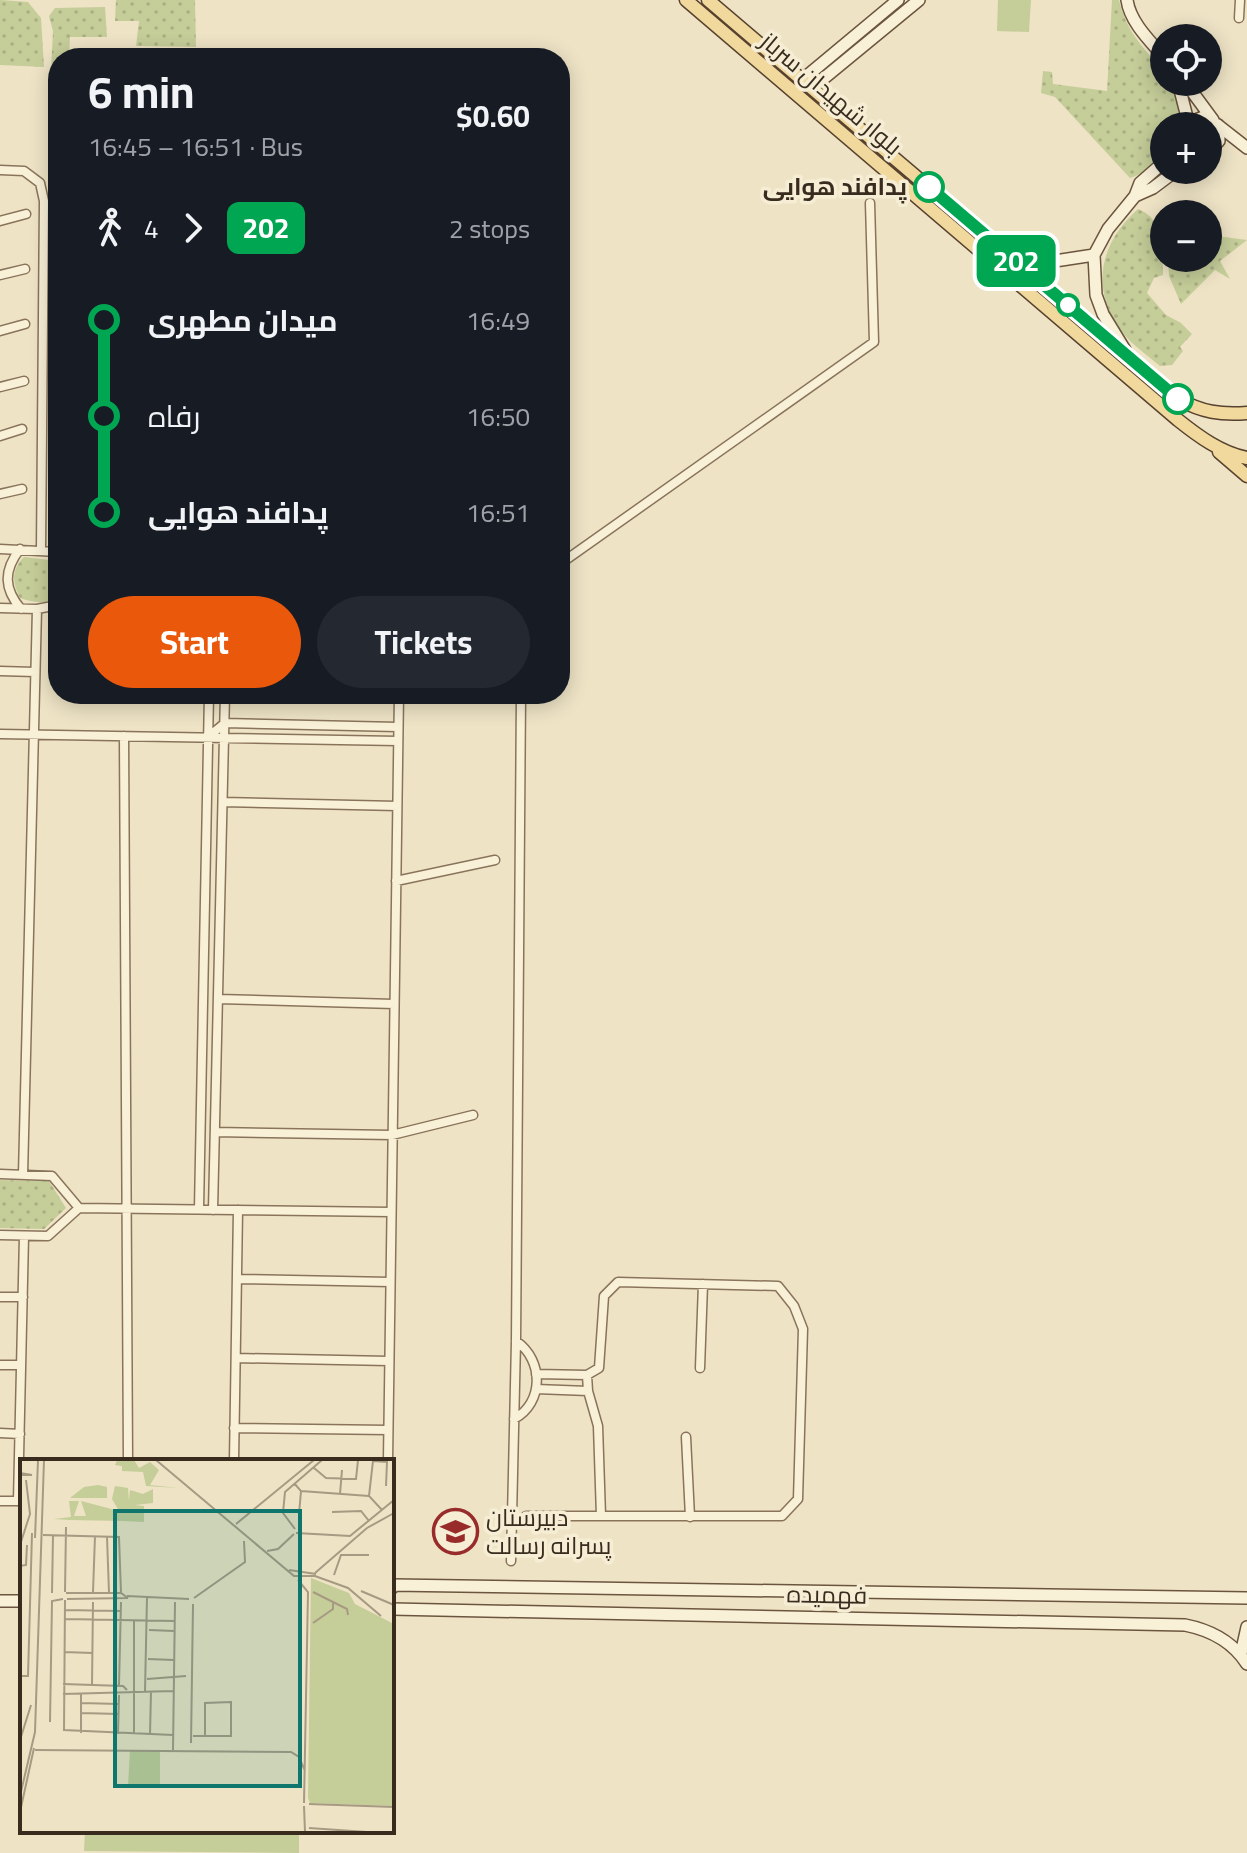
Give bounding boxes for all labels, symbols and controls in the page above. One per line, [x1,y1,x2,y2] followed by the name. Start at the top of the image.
[748,19,913,167] street label: بلوار شهیدان سرباز
[1150,24,1222,272] map controls
[1150,24,1222,96] button: locate
[88,51,194,133] text: 6 min
[456,88,530,144] text: $0.60
[1150,112,1222,184] button: +
[88,122,303,171] text: 16:45 – 16:51 · Bus
[763,164,907,209] place label: پدافند هوایی
[914,172,944,202] marker: پدافند هوایی
[1150,200,1222,272] button: −
[243,202,289,254] text: 202
[144,204,159,253] text: 4
[449,204,530,253] text: 2 stops
[88,206,132,250] icon: walk
[171,206,215,250] icon: forward
[970,235,1062,287] line badge: 202
[993,235,1039,287] text: 202
[148,292,338,348] text: میدان مطهری
[1057,294,1079,316] unlabelled marker
[466,296,530,345] text: 16:49
[1163,384,1193,414] unlabelled marker
[148,388,200,444] text: رفاه
[466,392,530,441] text: 16:50
[148,484,328,540] text: پدافند هوایی
[466,488,530,537] text: 16:51
[88,596,301,688] button: Start
[317,596,530,688] button: Tickets
[20,1459,394,1833] inset map
[486,1495,612,1568] place label: دبیرستان پسرانه رسالت
[431,1508,479,1556] school or university icon: دبیرستان پسرانه رسالت
[786,1571,868,1618] street label: فهمیده

